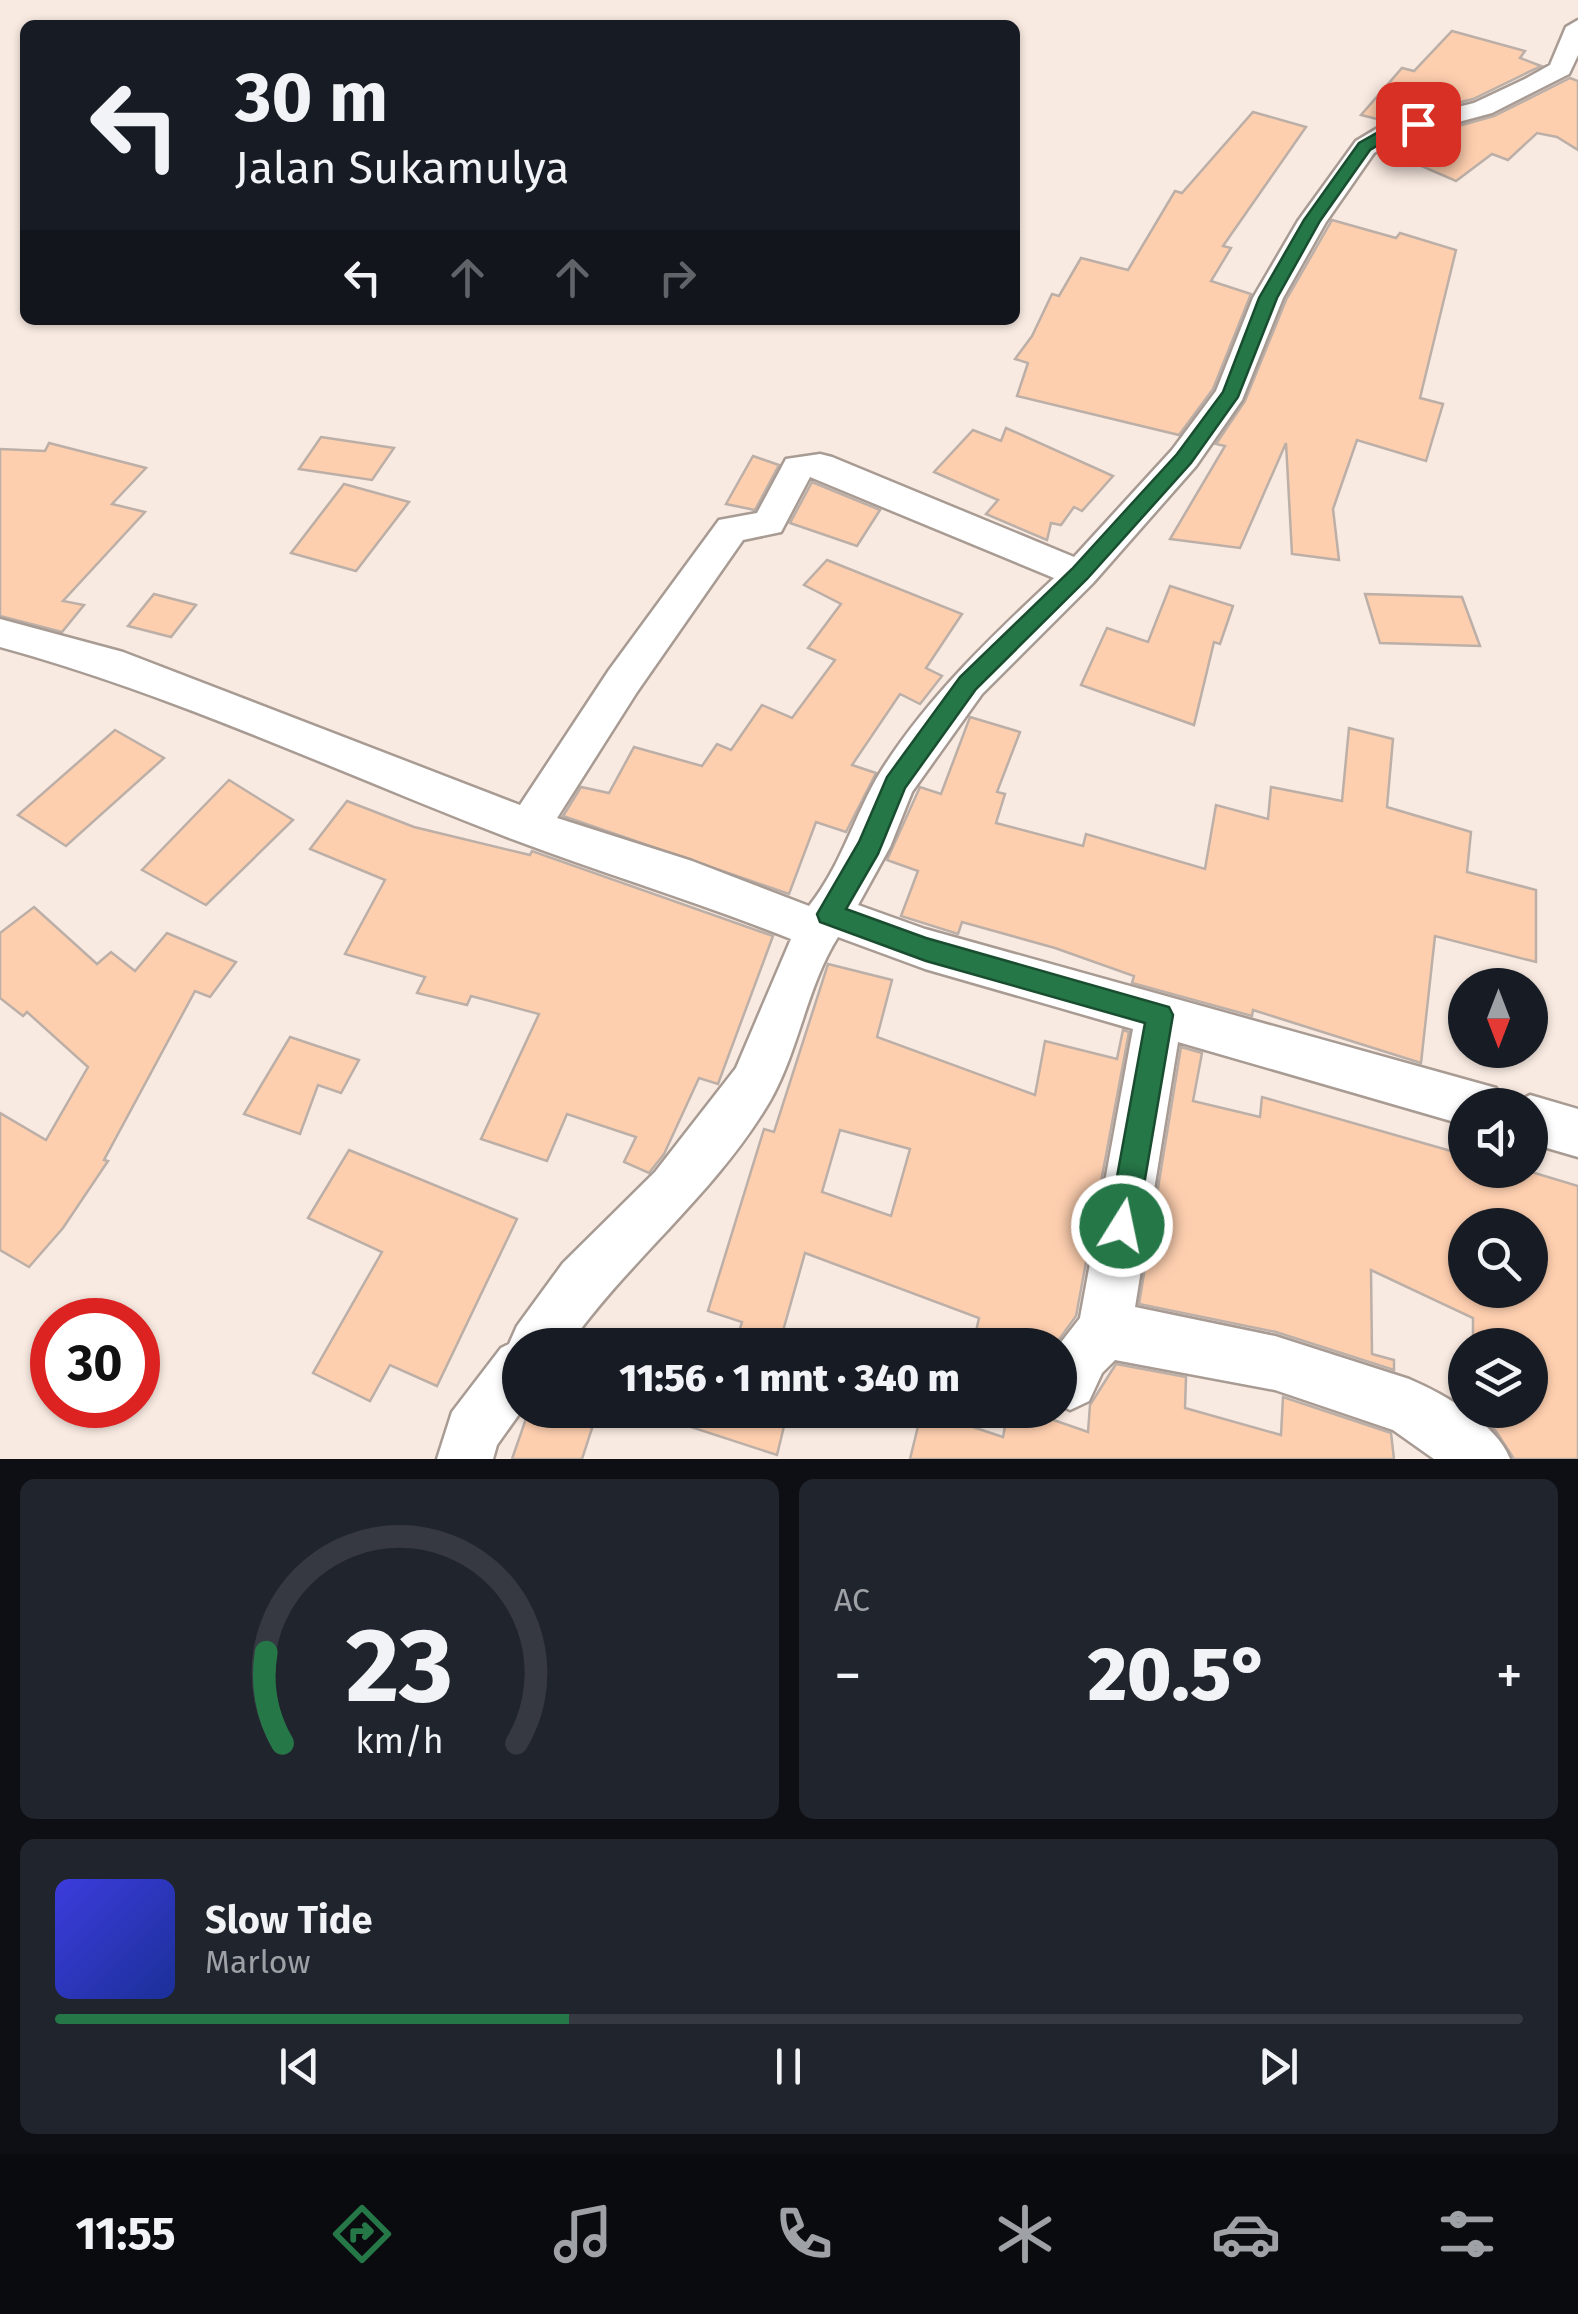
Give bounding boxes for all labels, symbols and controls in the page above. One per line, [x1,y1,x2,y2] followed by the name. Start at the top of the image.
[235,56,388,140] text: 30 m
[70,60,200,190] icon: left
[1376,82,1461,167] pin
[1391,97,1446,152] icon: arrive
[235,141,569,195] text: Jalan Sukamulya
[335,250,390,305] icon: left
[440,250,495,305] icon: ahead
[545,250,600,305] icon: ahead
[650,250,705,305] icon: right
[1448,968,1548,1068] north arrow
[1448,968,1548,1428] map controls
[1448,1088,1548,1188] button: sound
[1070,1174,1174,1278] position arrow
[1448,1208,1548,1308] button: search
[30,1298,160,1428] speed limit sign: 30
[1448,1328,1548,1428] button: layers
[619,1355,960,1401] text: 11:56 · 1 mnt · 340 m
[834,1581,870,1619] text: AC
[346,1604,453,1729] text: 23
[1088,1630,1269,1720] text: 20.5°
[834,1643,862,1709] text: −
[1496,1643,1523,1709] text: +
[355,1720,444,1762] text: km/h
[205,1897,373,1943] text: Slow Tide
[205,1943,311,1981] text: Marlow
[272,2039,327,2094] icon: previous
[761,2039,816,2094] icon: pause
[1251,2039,1306,2094] icon: next
[327,2199,397,2269] icon: directions
[548,2199,618,2269] icon: music
[769,2199,839,2269] icon: phone
[990,2199,1060,2269] icon: climate
[1211,2199,1281,2269] icon: car
[1432,2199,1502,2269] icon: filters
[76,2207,176,2261] text: 11:55

